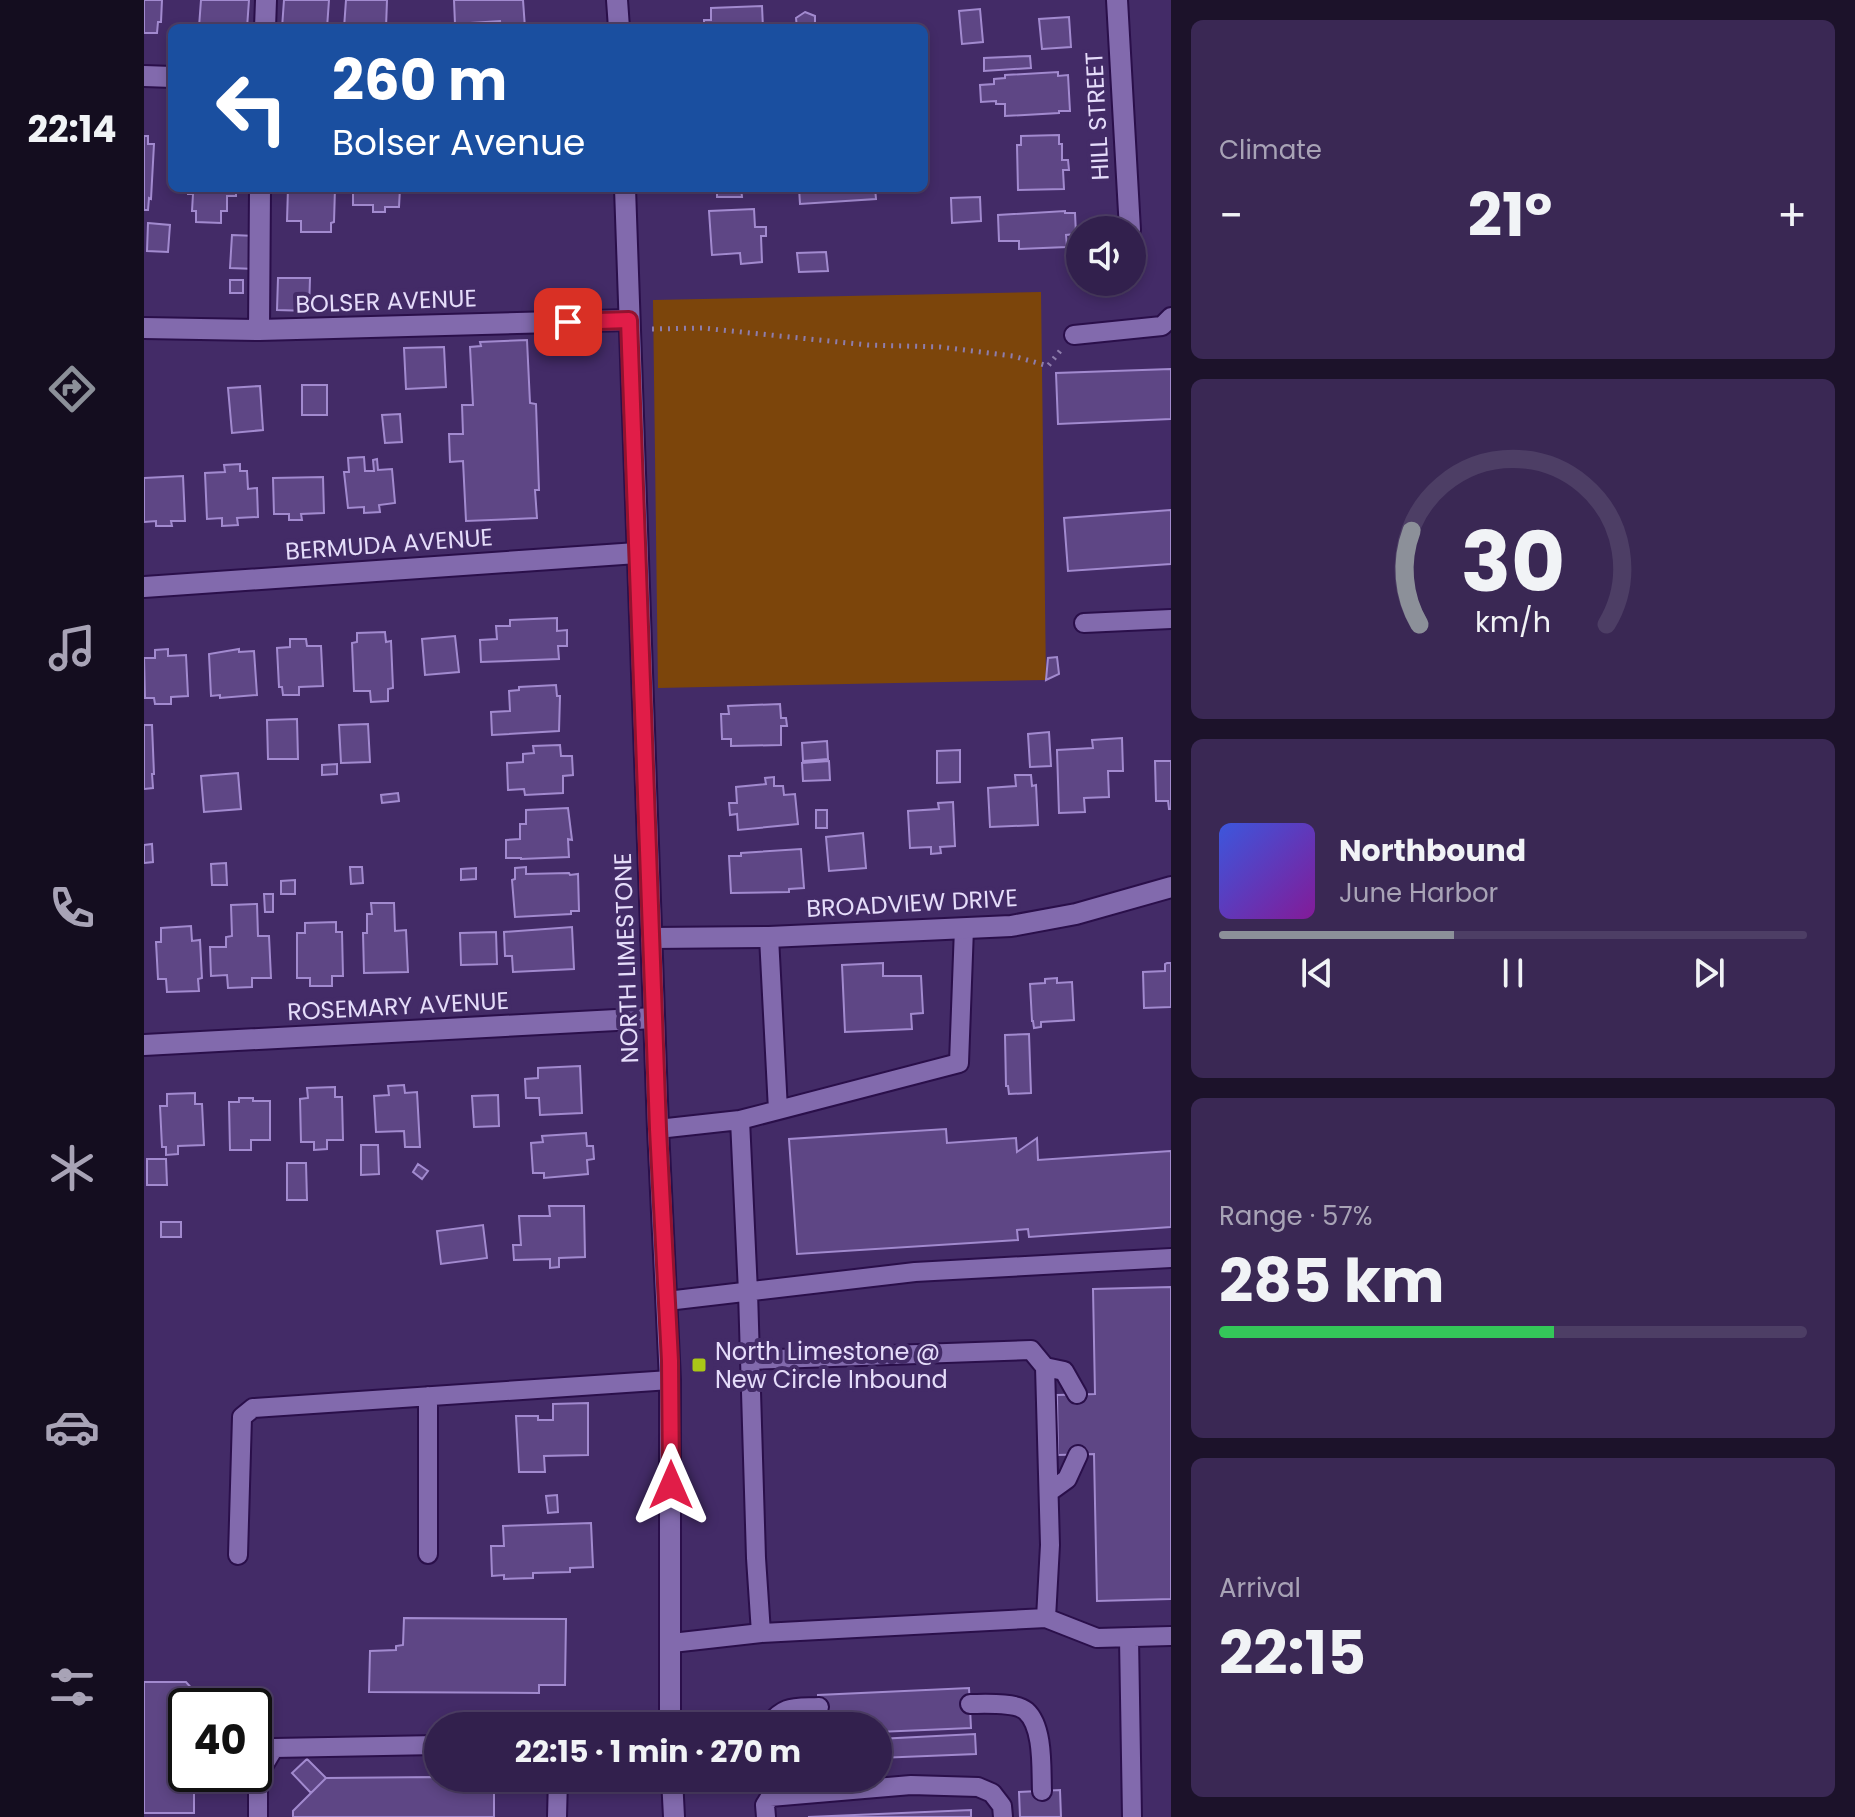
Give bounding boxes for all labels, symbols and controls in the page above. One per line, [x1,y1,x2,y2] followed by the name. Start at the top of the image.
[332,41,507,120] text: 260 m
[1077,51,1117,181] street label: HILL STREET
[200,56,304,160] icon: left
[27,104,117,155] text: 22:14
[332,117,585,168] text: Bolser Avenue
[1219,132,1322,168] text: Climate
[1468,173,1552,257] text: 21°
[1219,185,1243,246] text: −
[1777,185,1807,246] text: +
[1066,216,1146,296] map controls
[1066,216,1146,296] button: sound
[295,281,477,321] street label: BOLSER AVENUE
[534,288,602,356] pin
[546,300,590,344] icon: arrive
[44,361,100,417] icon: directions
[1461,504,1565,620] text: 30
[284,520,494,568] street label: BERMUDA AVENUE
[1475,602,1551,642] text: km/h
[44,620,100,676] icon: music
[1339,829,1526,872] text: Northbound
[606,852,646,1064] street label: NORTH LIMESTONE
[1339,875,1498,911] text: June Harbor
[44,880,100,936] icon: phone
[805,881,1019,925] street label: BROADVIEW DRIVE
[1295,951,1339,995] icon: previous
[1491,951,1535,995] icon: pause
[1687,951,1731,995] icon: next
[286,984,510,1028] street label: ROSEMARY AVENUE
[44,1140,100,1196] icon: climate
[1219,1198,1372,1234] text: Range · 57%
[1219,1239,1444,1323] text: 285 km
[715,1335,948,1396] place label: North Limestone @ New Circle Inbound
[690,1356,708,1374] marker: North Limestone @ New Circle Inbound
[44,1399,100,1455] icon: car
[629,1443,713,1527] position arrow
[1219,1570,1301,1606] text: Arrival
[1219,1611,1366,1695] text: 22:15
[44,1659,100,1715] icon: filters
[168,1688,272,1792] speed limit sign: 40
[515,1730,801,1773] text: 22:15 · 1 min · 270 m

